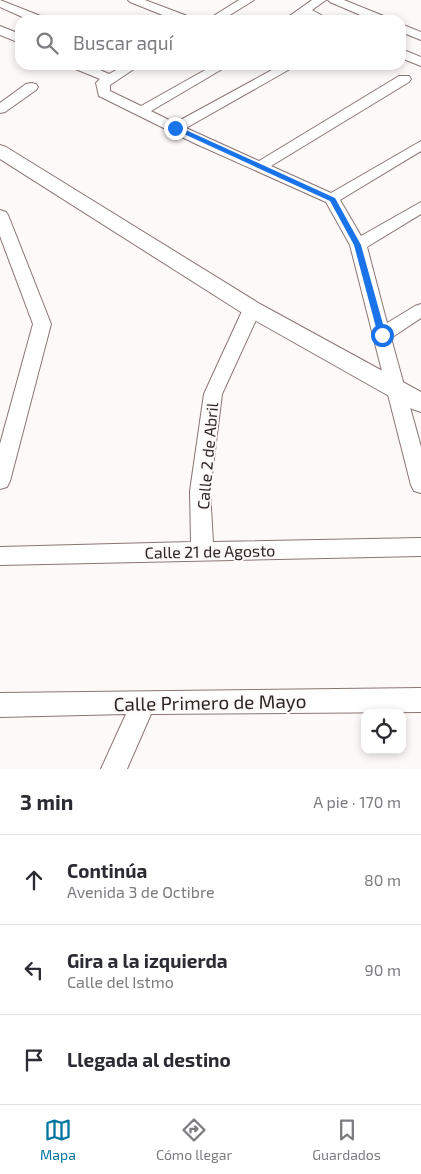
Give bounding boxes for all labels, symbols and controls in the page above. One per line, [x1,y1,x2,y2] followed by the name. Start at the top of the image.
[15,15,406,70] search box
[33,29,61,57] icon: search
[73,31,173,54] text: Buscar aquí
[164,117,187,140] route end
[371,324,394,347] route start
[193,401,221,510] street label: Calle 2 de Abril
[145,540,275,562] street label: Calle 21 de Agosto
[113,689,307,715] street label: Calle Primero de Mayo
[361,709,406,754] map controls
[361,709,406,754] button: locate
[20,789,73,814] text: 3 min
[313,792,401,811] text: A pie · 170 m
[67,859,147,882] text: Continúa
[20,866,48,894] icon: ahead
[364,870,401,889] text: 80 m
[67,882,215,901] text: Avenida 3 de Octibre
[67,949,228,972] text: Gira a la izquierda
[20,956,48,984] icon: left
[365,960,401,979] text: 90 m
[67,972,174,991] text: Calle del Istmo
[20,1046,48,1074] icon: arrive
[67,1048,231,1071] text: Llegada al destino
[40,1116,76,1163] tab: Mapa
[156,1116,232,1163] tab: Cómo llegar
[312,1116,381,1163] tab: Guardados

